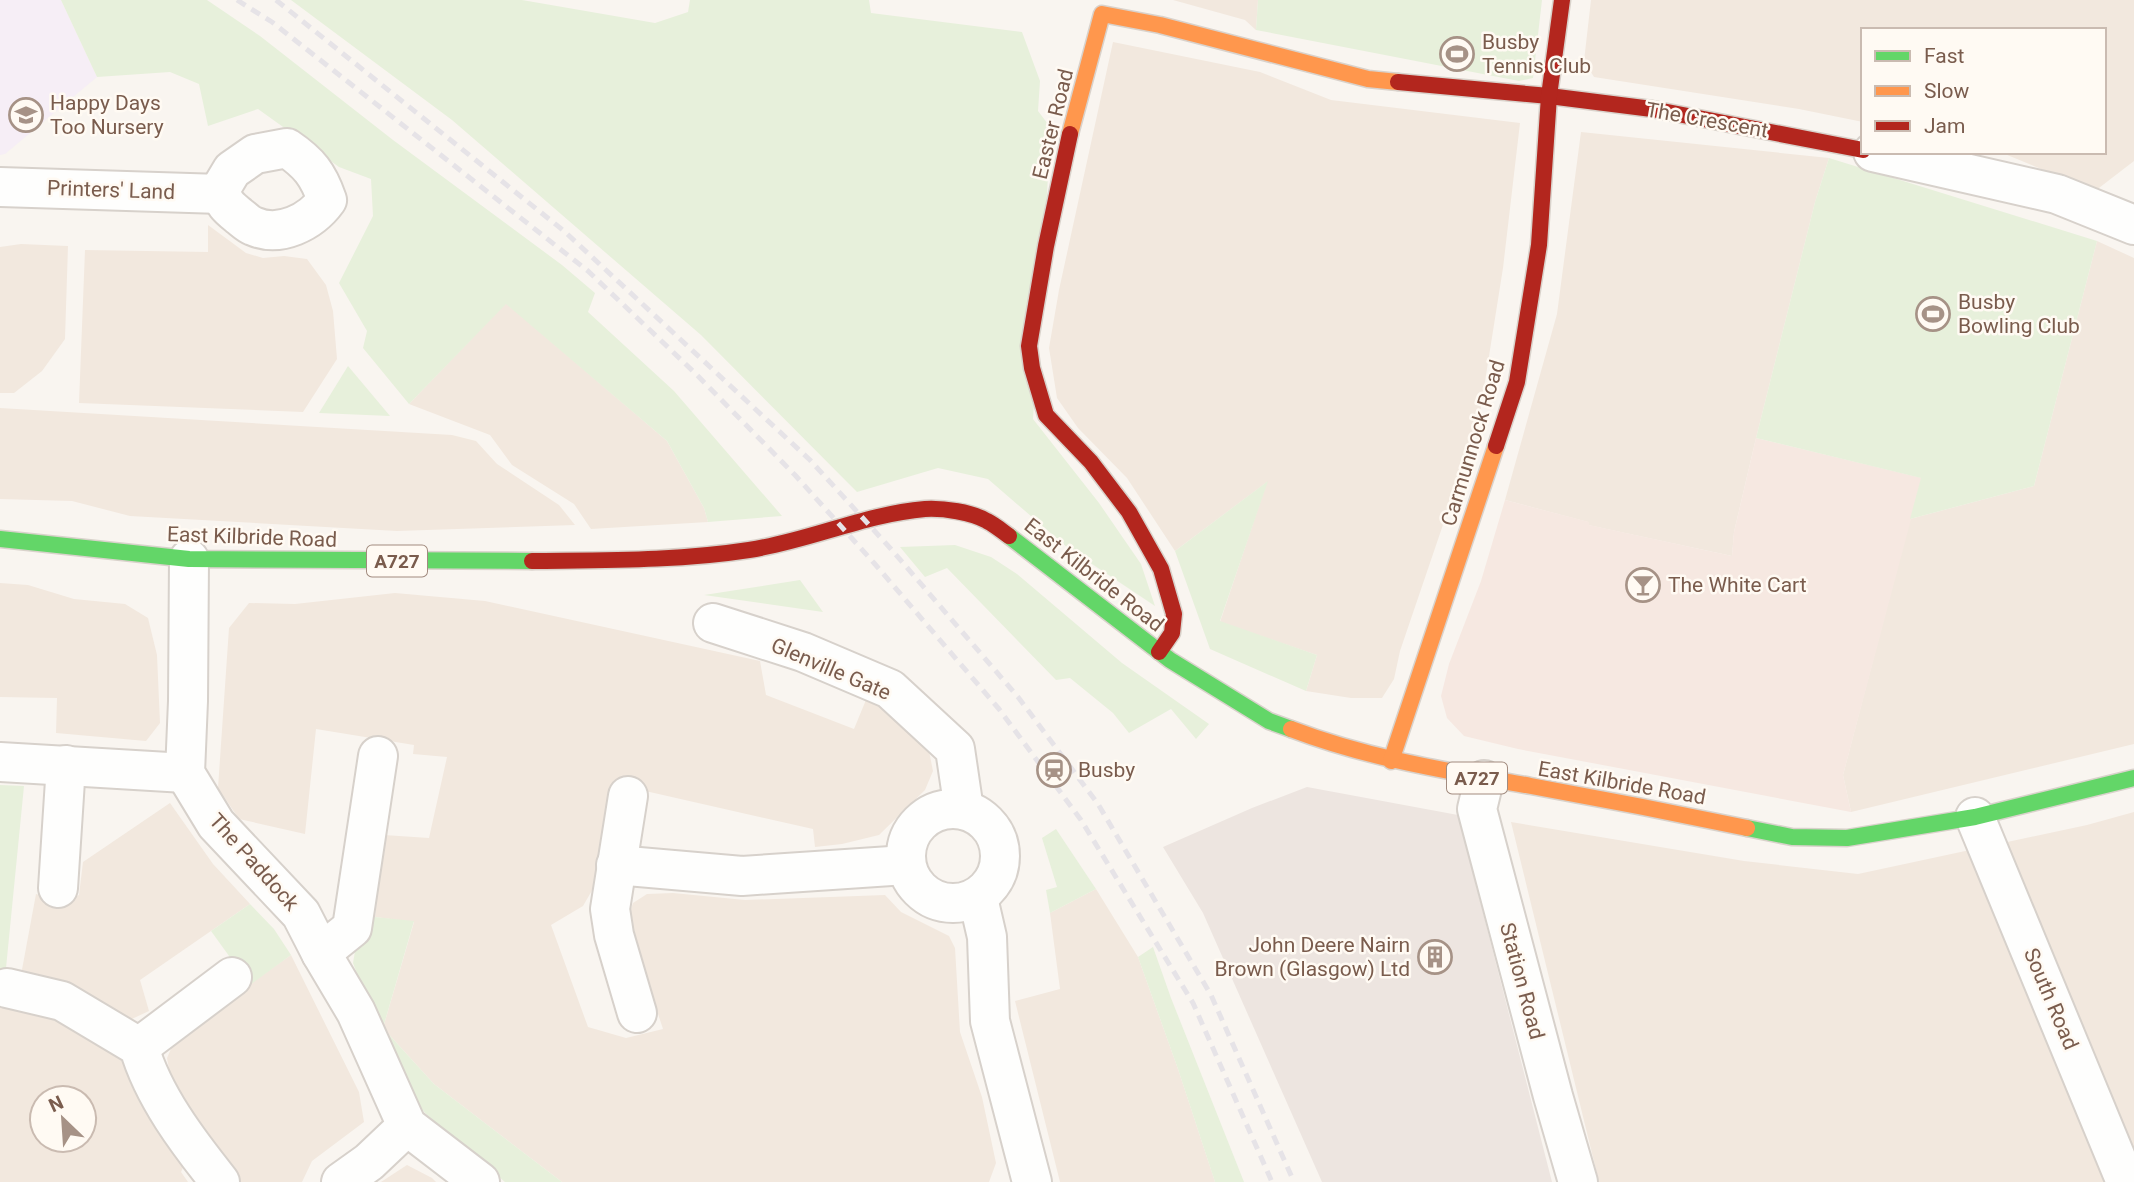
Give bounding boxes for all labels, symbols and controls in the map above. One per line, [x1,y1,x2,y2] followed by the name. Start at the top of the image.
[1861,28,2106,154] legend
[1482,30,1591,78] place label: Busby Tennis Club
[1438,35,1476,73] sports icon: Busby Tennis Club
[1924,44,1965,68] text: Fast
[1028,66,1078,182] street label: Easter Road
[1924,79,1970,103] text: Slow
[50,91,164,139] place label: Happy Days Too Nursery
[7,96,45,134] school or university icon: Happy Days Too Nursery
[1644,97,1770,143] street label: The Crescent
[1924,114,1965,138] text: Jam
[47,176,175,204] street label: Printers' Land
[1958,290,2080,338] place label: Busby Bowling Club
[1914,295,1952,333] sports icon: Busby Bowling Club
[1436,357,1510,529] street label: Carmunnock Road
[1020,513,1168,637] street label: East Kilbride Road
[167,522,337,552] street label: East Kilbride Road
[367,546,427,576] road number: A727
[1624,566,1662,604] bar icon: The White Cart
[1668,573,1807,597] place label: The White Cart
[768,633,894,705] street label: Glenville Gate
[1035,751,1073,789] station icon: Busby
[1536,756,1708,810] street label: East Kilbride Road
[1078,758,1135,782] place label: Busby
[1447,762,1507,793] road number: A727
[204,809,304,916] street label: The Paddock
[1495,920,1549,1042] street label: Station Road
[1214,933,1410,981] place label: John Deere Nairn Brown (Glasgow) Ltd
[1416,938,1454,976] building icon: John Deere Nairn Brown (Glasgow) Ltd
[2019,945,2083,1053] street label: South Road
[28,1084,98,1154] north arrow
[45,1091,67,1117] text: N

